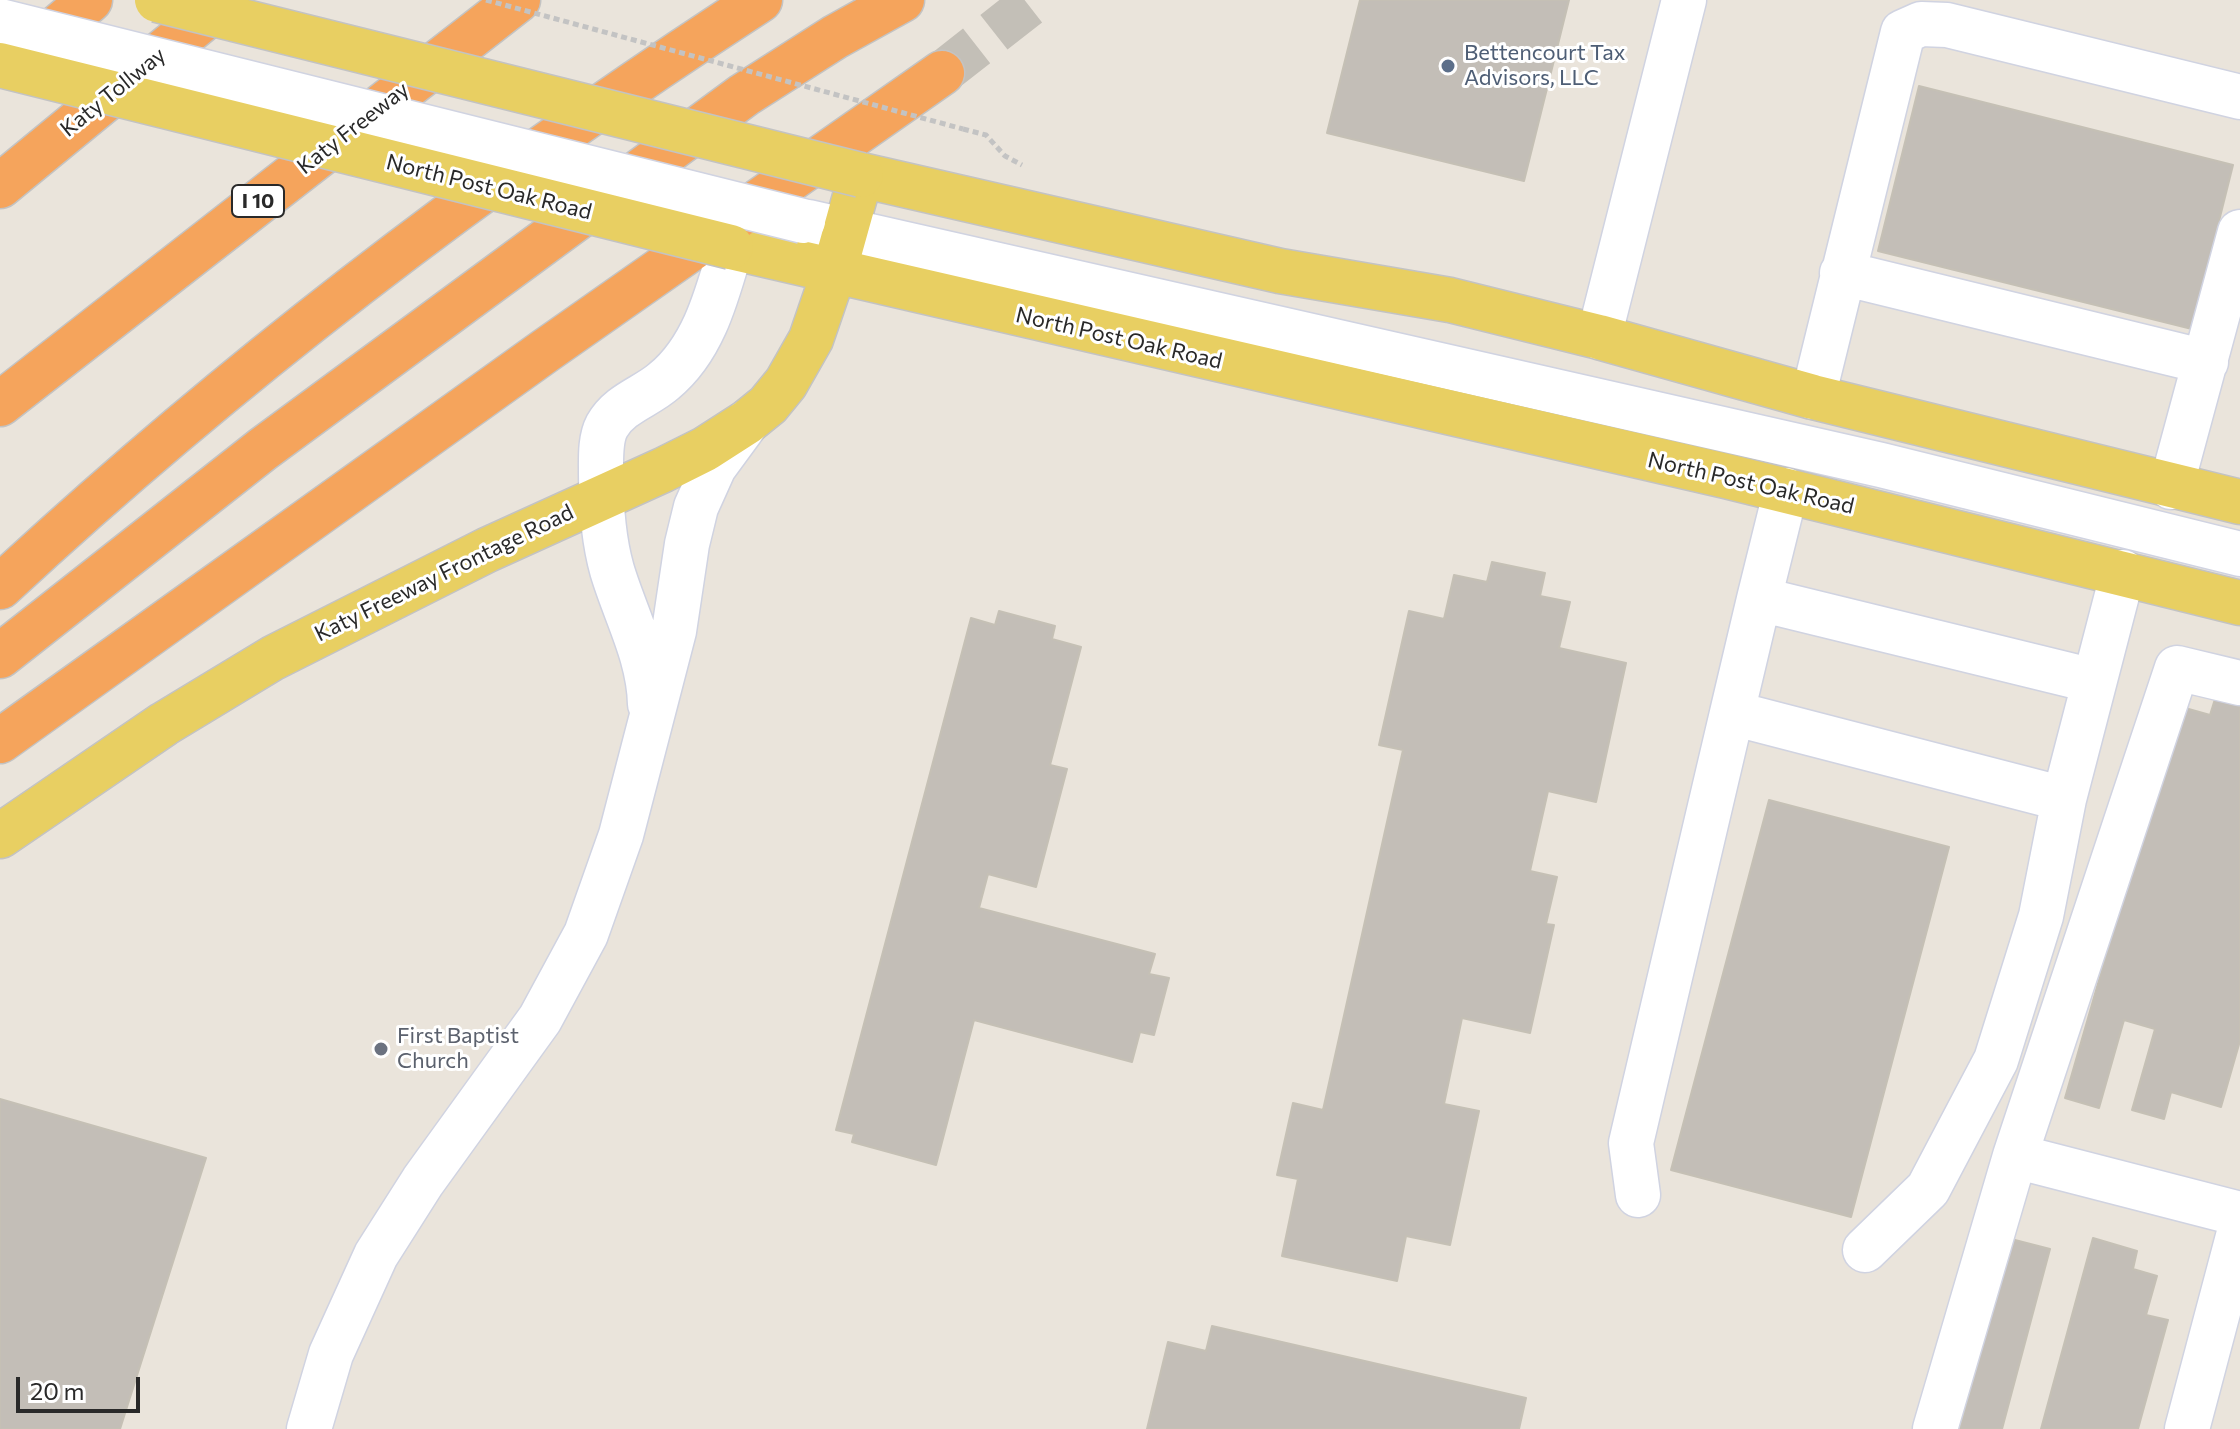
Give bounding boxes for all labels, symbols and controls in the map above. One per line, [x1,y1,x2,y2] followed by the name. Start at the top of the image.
[1464,40,1625,92] place label: Bettencourt Tax Advisors, LLC
[55,42,171,142] street label: Katy Tollway
[1439,57,1457,75] marker: Bettencourt Tax Advisors, LLC
[292,76,414,180] street label: Katy Freeway
[383,149,595,225] street label: North Post Oak Road
[232,185,284,217] road number: I 10
[1013,301,1225,375] street label: North Post Oak Road
[1645,446,1857,520] street label: North Post Oak Road
[310,499,578,647] street label: Katy Freeway Frontage Road
[397,1023,519,1074] place label: First Baptist Church
[372,1040,390,1058] marker: First Baptist Church
[20,1361,144,1411] scale bar
[30,1376,84,1405] text: 20 m

